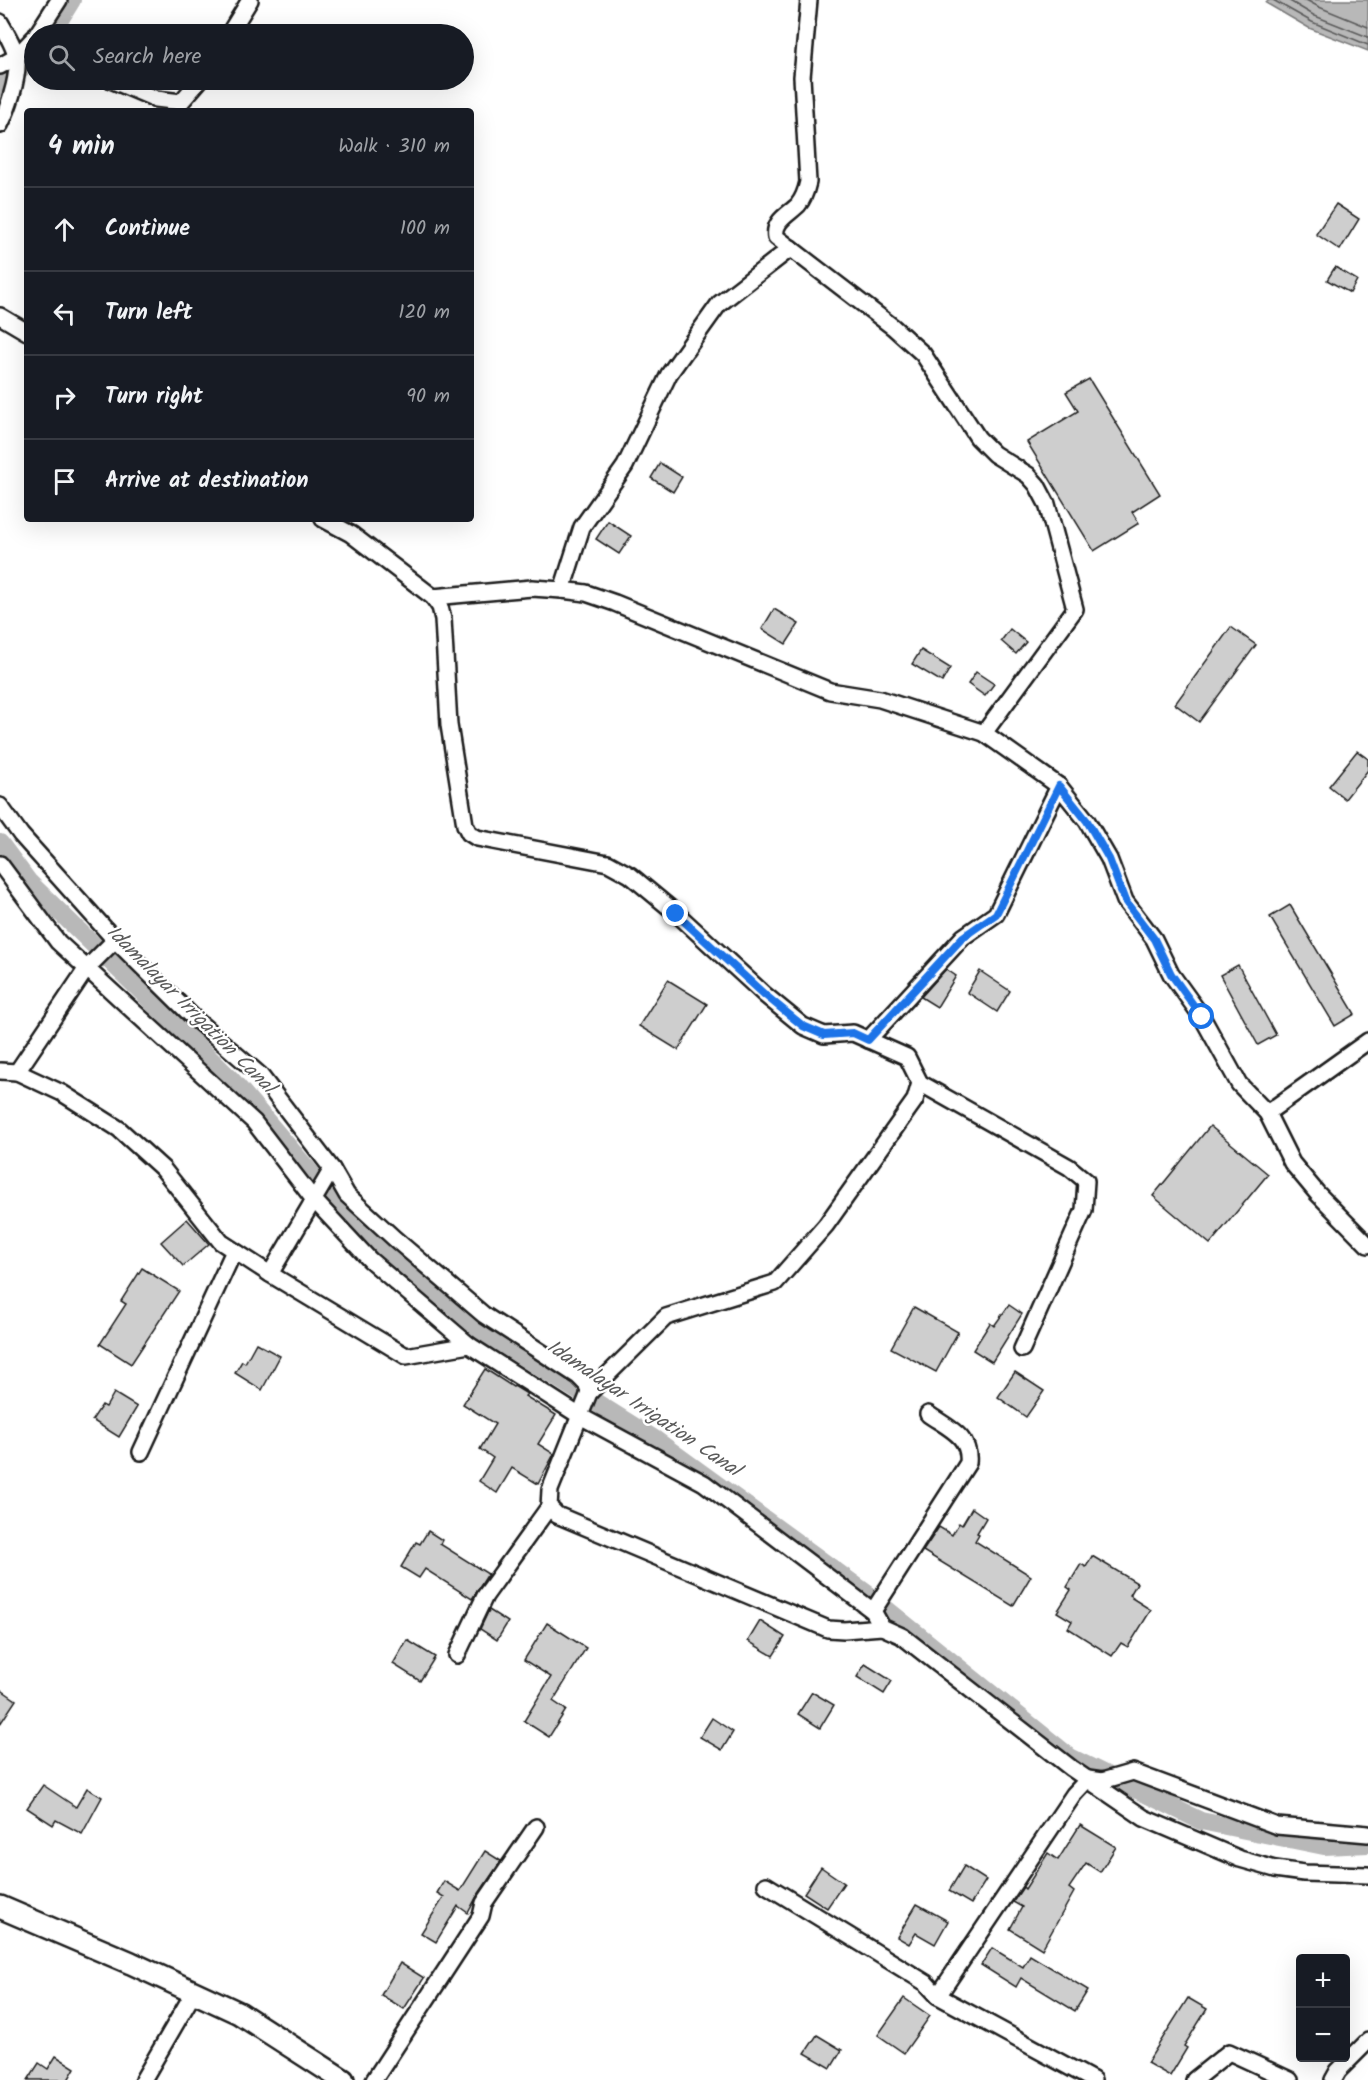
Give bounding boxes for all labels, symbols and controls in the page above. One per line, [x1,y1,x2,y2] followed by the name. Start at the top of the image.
[24,24,474,90] search box
[93,40,201,75] text: Search here
[45,41,78,74] icon: search
[48,126,115,168] text: 4 min
[338,131,450,163] text: Walk · 310 m
[105,212,190,247] text: Continue
[48,213,81,246] icon: ahead
[400,213,450,245] text: 100 m
[105,296,192,331] text: Turn left
[48,297,81,330] icon: left
[398,297,450,329] text: 120 m
[105,380,203,415] text: Turn right
[48,381,81,414] icon: right
[406,381,450,413] text: 90 m
[105,464,308,499] text: Arrive at destination
[48,465,81,498] icon: arrive
[662,900,688,926] route end
[98,918,285,1105] water label: Idamalayar Irrigation Canal
[1188,1003,1214,1029] route start
[539,1332,750,1488] water label: Idamalayar Irrigation Canal
[1296,1954,1350,2062] map controls
[1296,1954,1350,2008] button: +
[1296,2008,1350,2062] button: −

